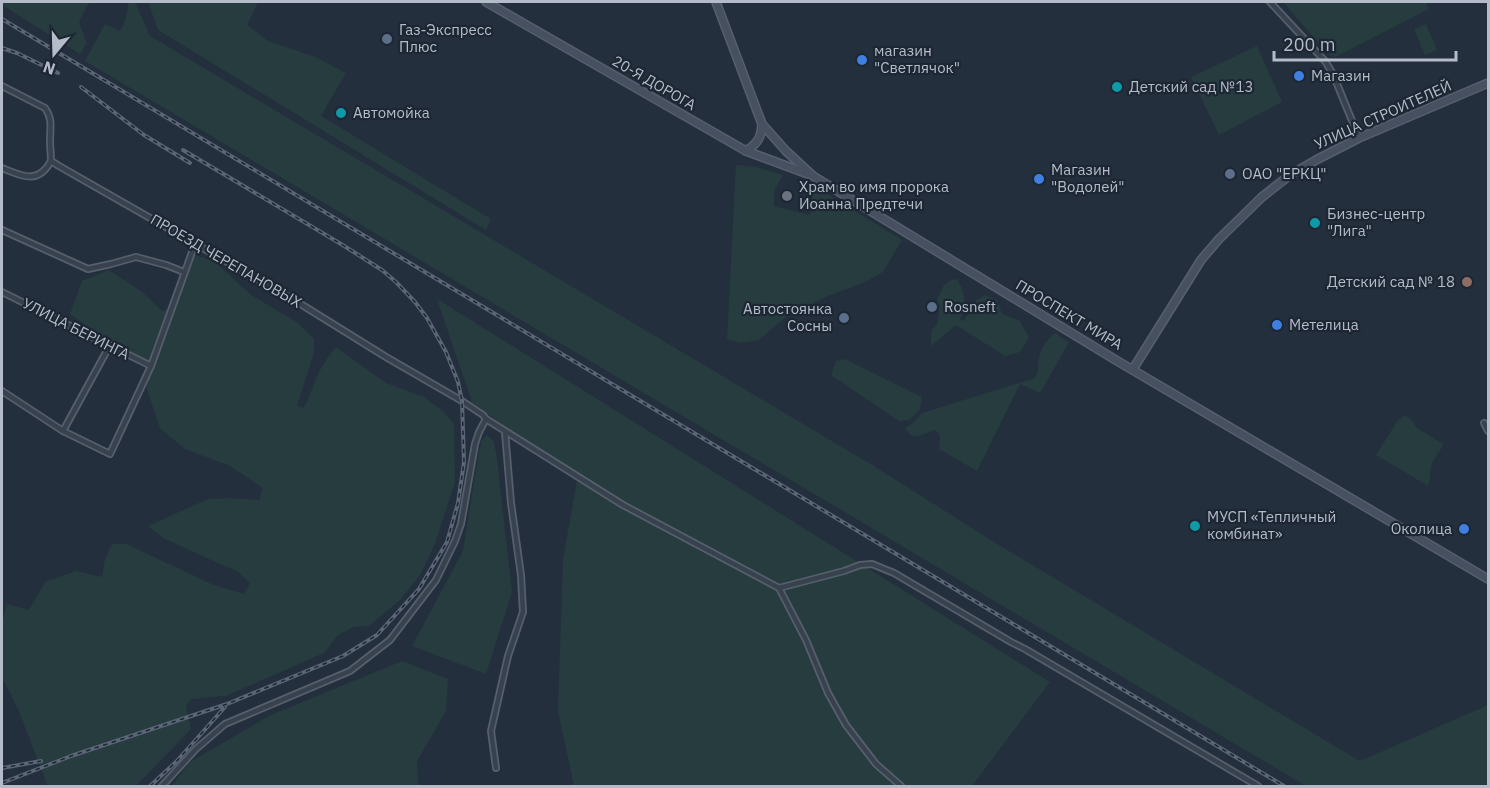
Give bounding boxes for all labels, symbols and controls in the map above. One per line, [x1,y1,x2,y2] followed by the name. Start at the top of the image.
[399,20,492,56] place label: Газ-Экспресс Плюс
[24,24,84,84] north arrow
[1274,24,1456,62] scale bar
[380,32,394,46] marker: Газ-Экспресс Плюс
[1283,33,1335,56] text: 200 m
[874,41,960,77] place label: магазин "Светлячок"
[609,51,700,114] street label: 20-Я ДОРОГА
[855,53,869,67] marker: магазин "Светлячок"
[40,57,58,80] text: N
[1311,66,1371,85] place label: Магазин
[1292,69,1306,83] marker: Магазин
[1311,76,1454,153] street label: УЛИЦА СТРОИТЕЛЕЙ
[1129,77,1254,96] place label: Детский сад №13
[1110,80,1124,94] marker: Детский сад №13
[353,103,430,122] place label: Автомойка
[334,106,348,120] marker: Автомойка
[1051,160,1125,196] place label: Магазин "Водолей"
[1242,164,1327,183] place label: ОАО "ЕРКЦ"
[1223,167,1237,181] marker: ОАО "ЕРКЦ"
[1032,172,1046,186] marker: Магазин "Водолей"
[799,177,949,213] place label: Храм во имя пророка Иоанна Предтечи
[780,189,794,203] marker: Храм во имя пророка Иоанна Предтечи
[1327,204,1425,240] place label: Бизнес-центр "Лига"
[147,209,305,312] street label: ПРОЕЗД ЧЕРЕПАНОВЫХ
[1308,216,1322,230] marker: Бизнес-центр "Лига"
[1327,272,1455,291] place label: Детский сад № 18
[1012,275,1127,354] street label: ПРОСПЕКТ МИРА
[1460,275,1474,289] marker: Детский сад № 18
[20,293,133,364] street label: УЛИЦА БЕРИНГА
[944,297,996,316] place label: Rosneft
[743,299,832,335] place label: Автостоянка Сосны
[925,300,939,314] marker: Rosneft
[837,311,851,325] marker: Автостоянка Сосны
[1289,315,1359,334] place label: Метелица
[1270,318,1284,332] marker: Метелица
[1207,507,1336,543] place label: МУСП «Тепличный комбинат»
[1188,519,1202,533] marker: МУСП «Тепличный комбинат»
[1391,519,1452,538] place label: Околица
[1457,522,1471,536] marker: Околица

